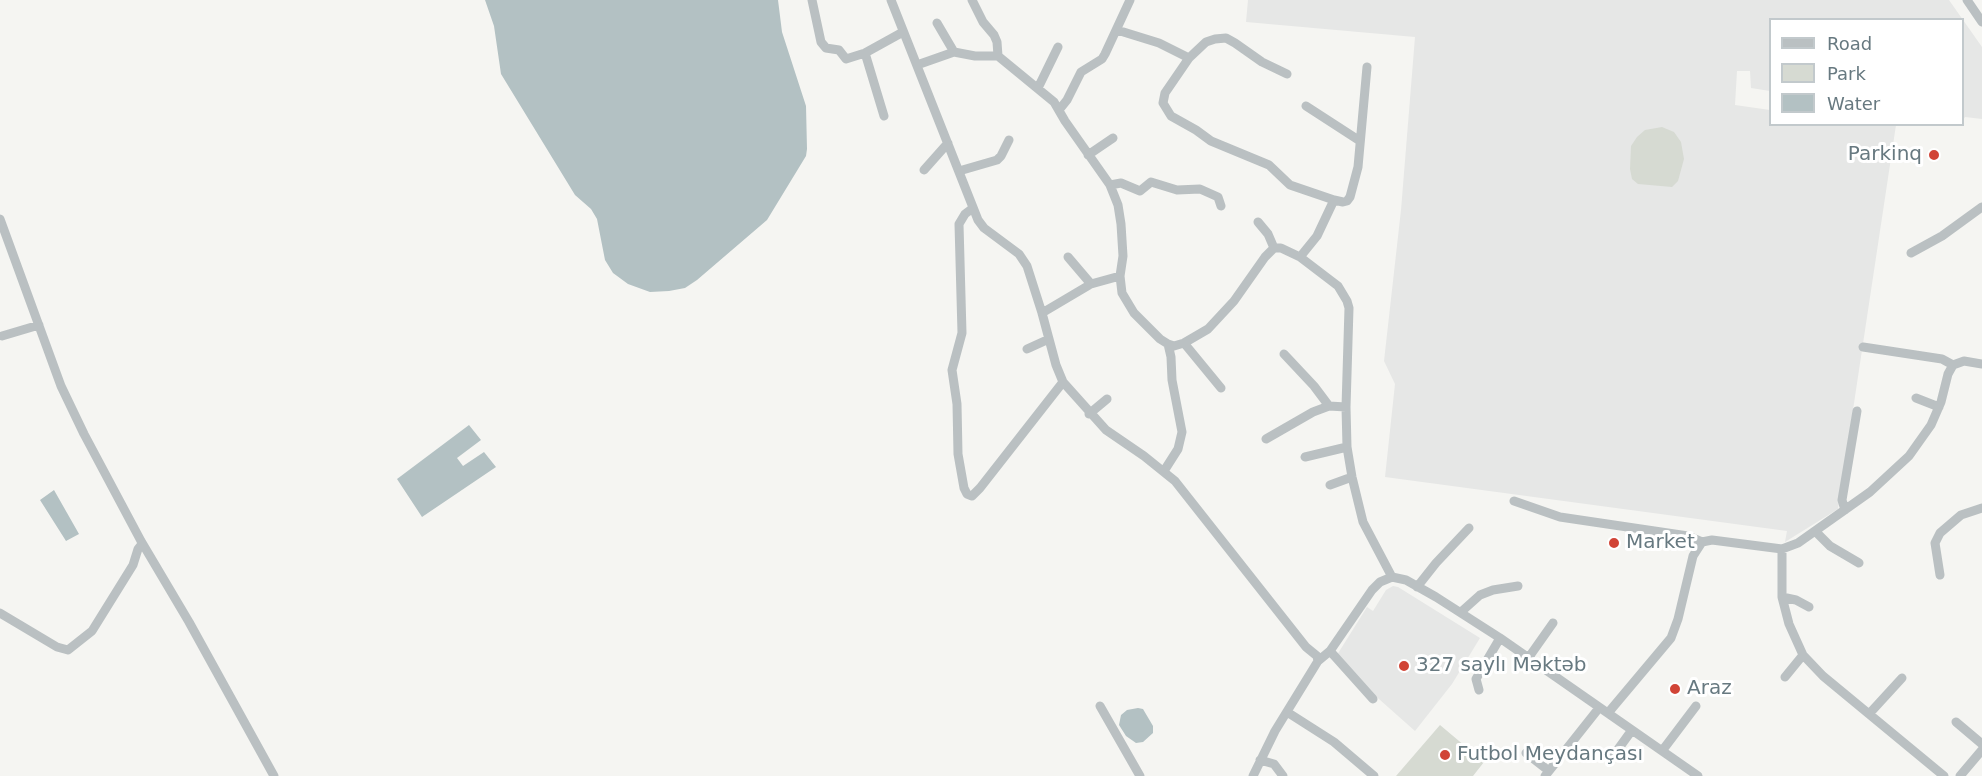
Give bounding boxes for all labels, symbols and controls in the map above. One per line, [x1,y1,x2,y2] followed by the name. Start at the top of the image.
[1769,18,1964,126] legend
[1827,33,1872,54] text: Road
[1827,63,1866,84] text: Park
[1827,93,1880,114] text: Water
[1848,143,1922,167] place label: Parkinq
[1927,148,1941,162] marker: Parkinq
[1626,531,1695,555] place label: Market
[1607,536,1621,550] marker: Market
[1416,654,1586,678] place label: 327 saylı Məktəb
[1397,659,1411,673] marker: 327 saylı Məktəb
[1687,677,1732,701] place label: Araz
[1668,682,1682,696] marker: Araz
[1457,743,1643,767] place label: Futbol Meydançası
[1438,748,1452,762] marker: Futbol Meydançası

